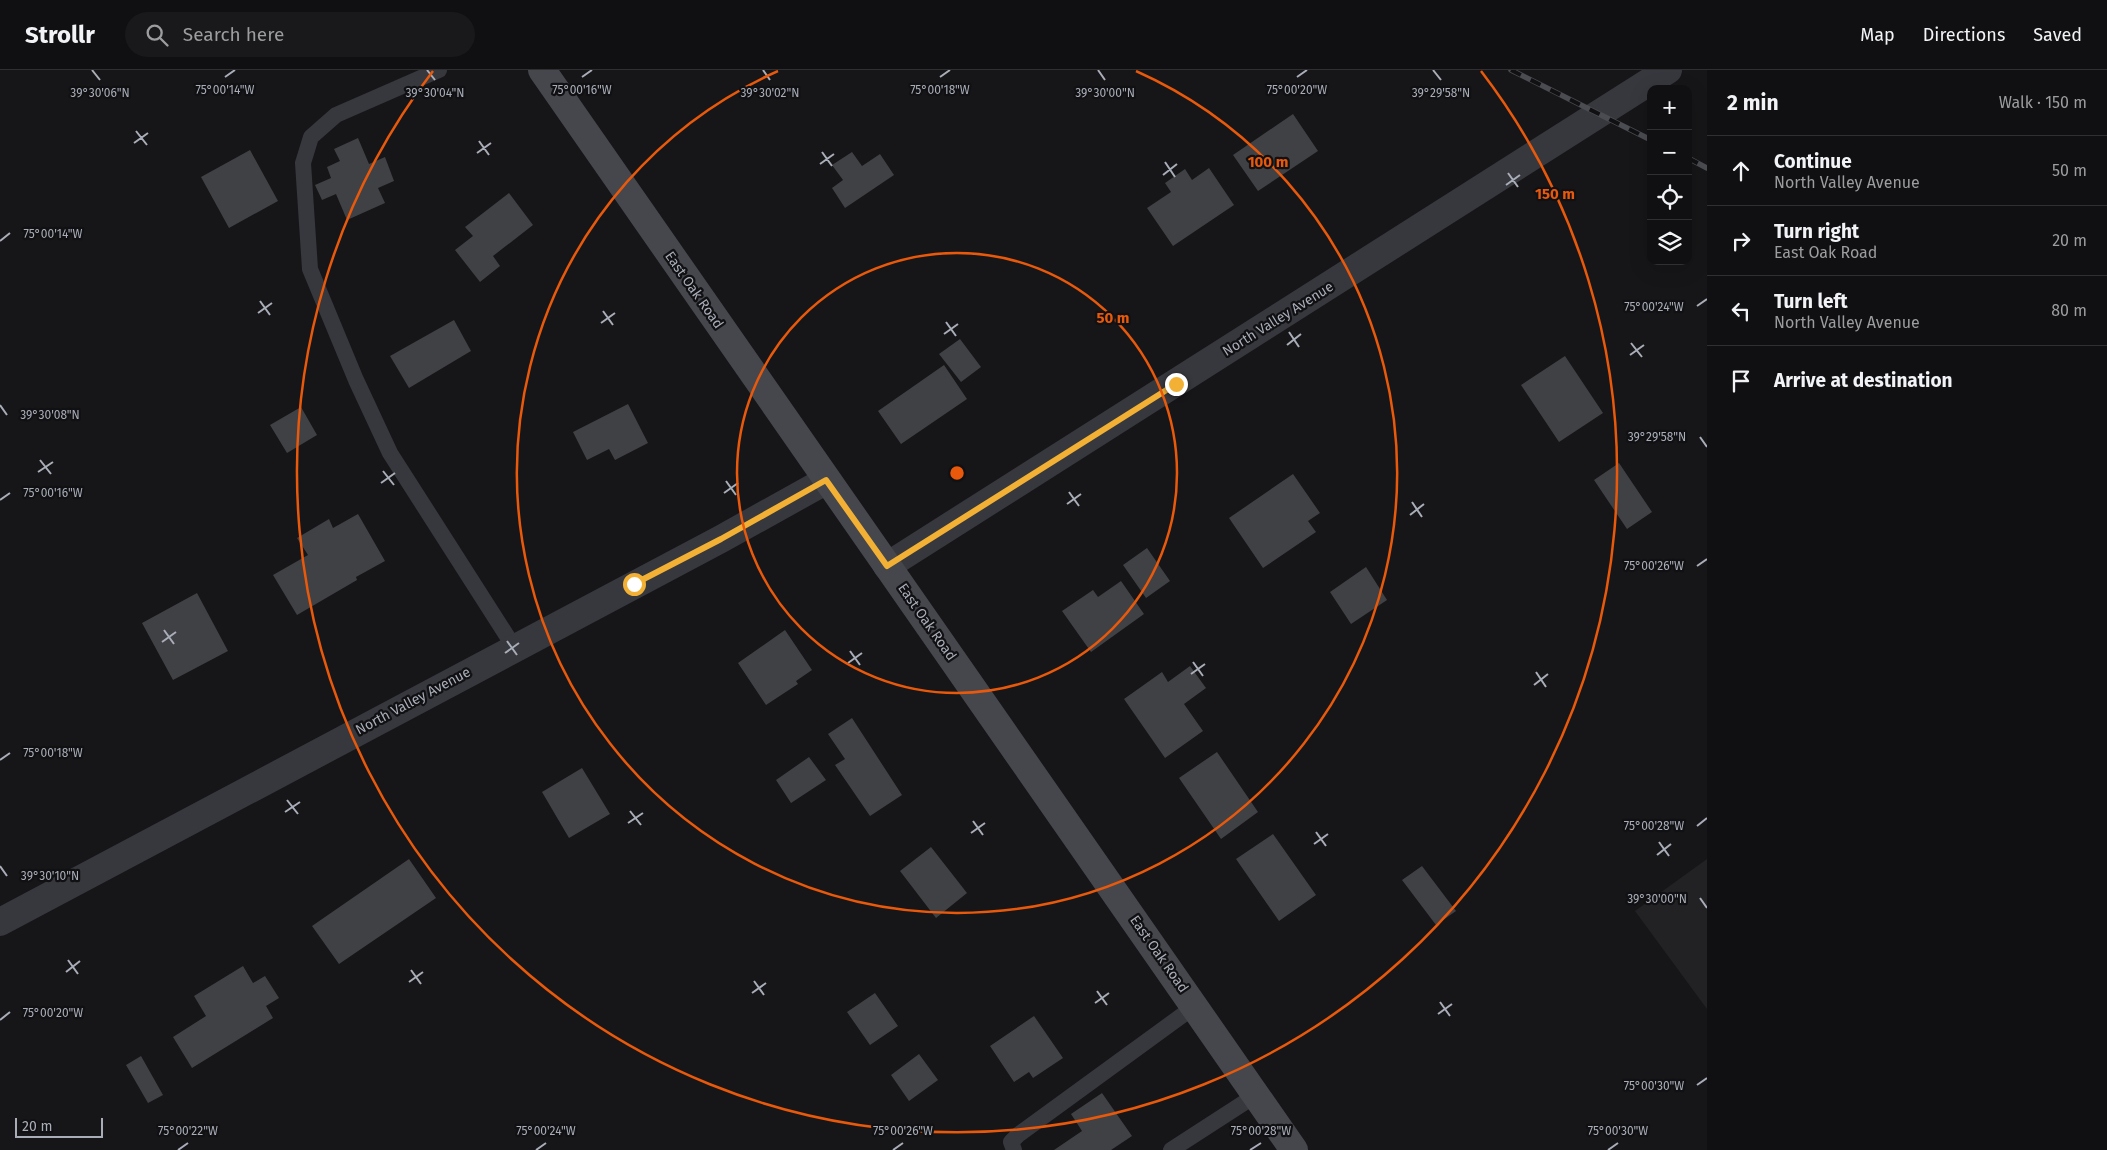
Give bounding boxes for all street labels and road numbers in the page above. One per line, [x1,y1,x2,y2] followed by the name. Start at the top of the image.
[661,248,727,332] street label: East Oak Road
[1219,278,1337,360] street label: North Valley Avenue
[894,580,960,664] street label: East Oak Road
[353,664,473,738] street label: North Valley Avenue
[1126,912,1192,996] street label: East Oak Road

